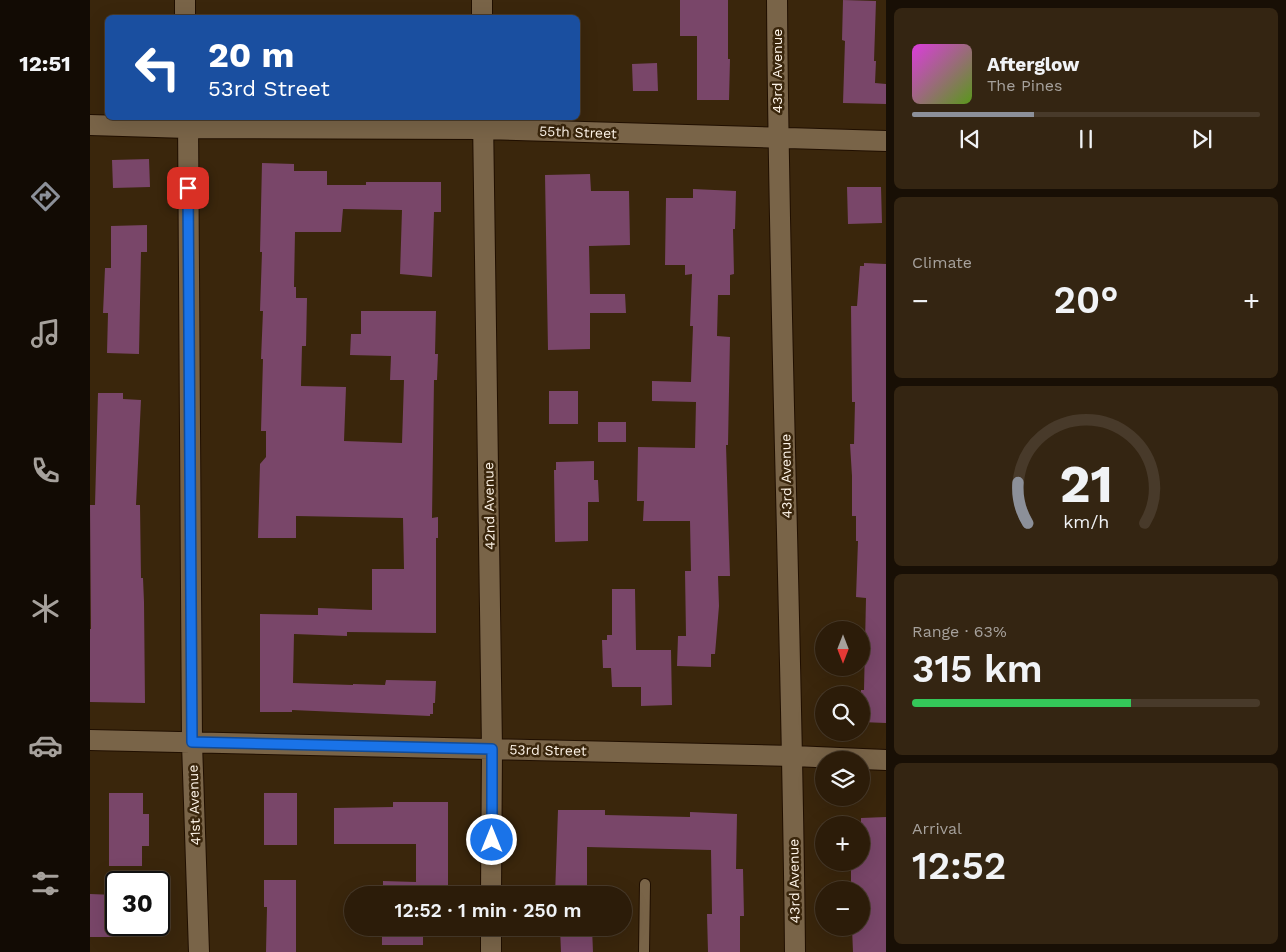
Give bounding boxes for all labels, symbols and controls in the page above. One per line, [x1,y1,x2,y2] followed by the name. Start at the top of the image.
[769,29,785,113] street label: 43rd Avenue
[208,34,294,76] text: 20 m
[125,35,190,100] icon: left
[19,51,71,76] text: 12:51
[987,53,1079,76] text: Afterglow
[208,76,330,101] text: 53rd Street
[987,76,1063,95] text: The Pines
[539,123,617,141] street label: 55th Street
[956,125,984,153] icon: previous
[1072,125,1100,153] icon: pause
[1188,125,1216,153] icon: next
[167,167,209,209] pin
[174,174,202,202] icon: arrive
[28,179,63,214] icon: directions
[912,253,972,272] text: Climate
[1054,278,1118,322] text: 20°
[912,284,929,317] text: −
[1243,284,1260,317] text: +
[28,316,63,351] icon: music
[777,434,795,518] street label: 43rd Avenue
[28,453,63,488] icon: phone
[1059,454,1113,515] text: 21
[480,462,498,550] street label: 42nd Avenue
[1063,511,1109,532] text: km/h
[28,591,63,626] icon: climate
[815,621,870,676] north arrow
[815,621,870,936] map controls
[912,622,1007,641] text: Range · 63%
[912,647,1043,691] text: 315 km
[815,686,870,741] button: search
[28,728,63,763] icon: car
[509,741,587,759] street label: 53rd Street
[815,751,870,806] button: layers
[185,764,203,846] street label: 41st Avenue
[465,813,517,865] position arrow
[815,816,870,871] button: +
[912,819,962,838] text: Arrival
[785,839,803,923] street label: 43rd Avenue
[912,844,1006,888] text: 12:52
[28,866,63,901] icon: filters
[105,871,170,936] speed limit sign: 30
[815,881,870,936] button: −
[395,899,581,922] text: 12:52 · 1 min · 250 m

